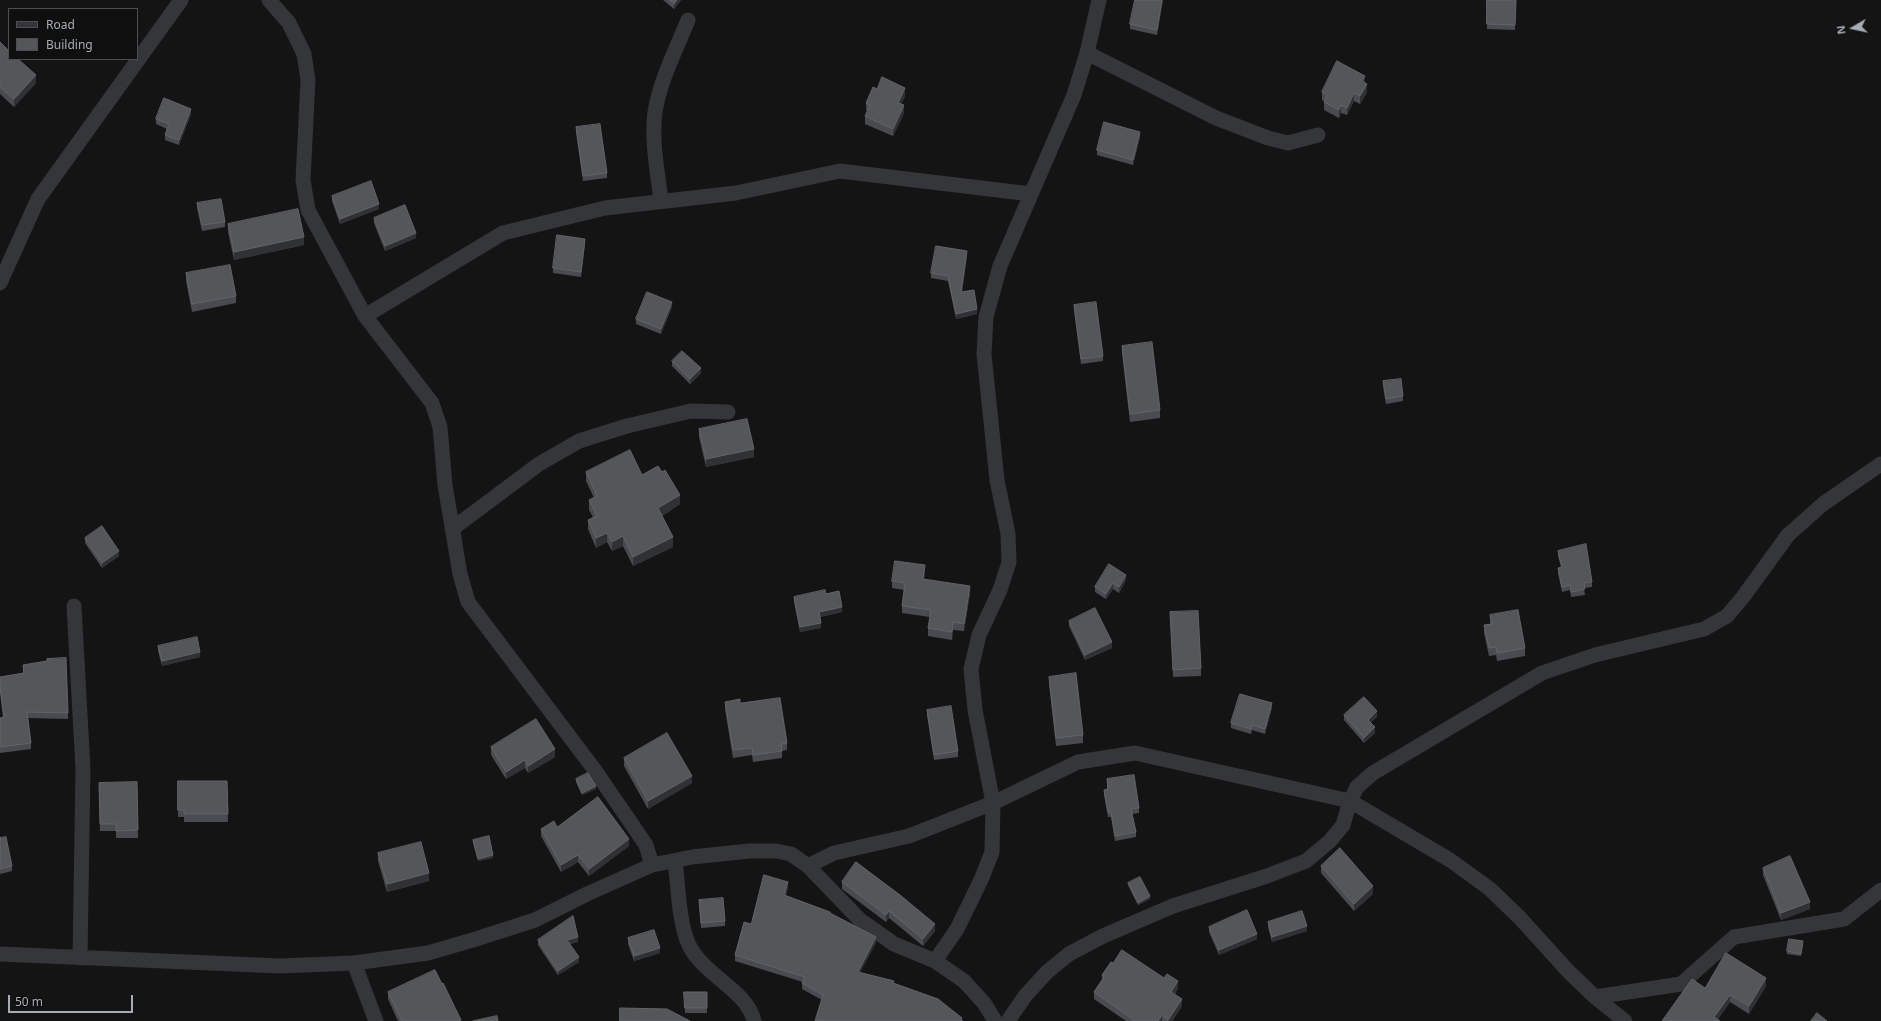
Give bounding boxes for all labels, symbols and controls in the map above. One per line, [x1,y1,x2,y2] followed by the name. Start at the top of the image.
[8,8,138,60] legend
[1833,8,1873,48] north arrow
[46,16,75,33] text: Road
[1833,24,1849,36] text: N
[46,36,93,53] text: Building
[10,987,135,1013] scale bar
[15,993,43,1010] text: 50 m

